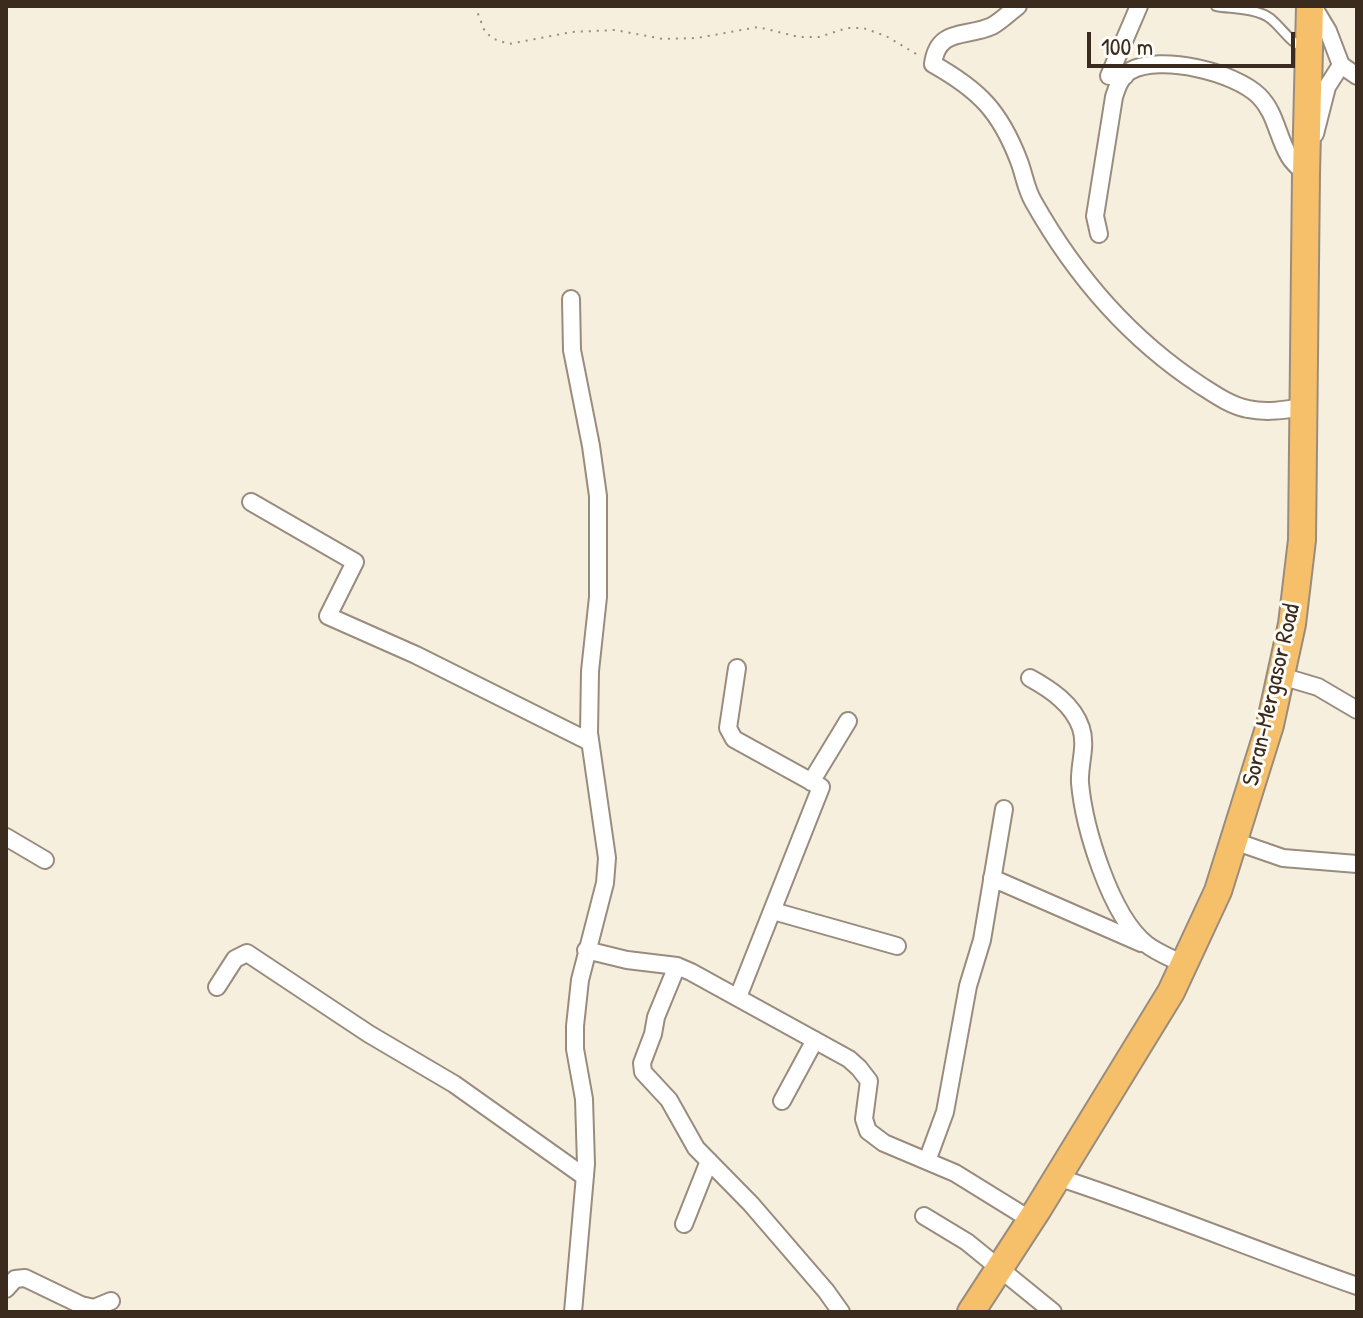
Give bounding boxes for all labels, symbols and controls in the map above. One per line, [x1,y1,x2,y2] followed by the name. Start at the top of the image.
[1091,16,1299,66] scale bar
[1101,30,1153,62] text: 100 m
[1237,601,1307,789] street label: Soran-Mergasor Road

